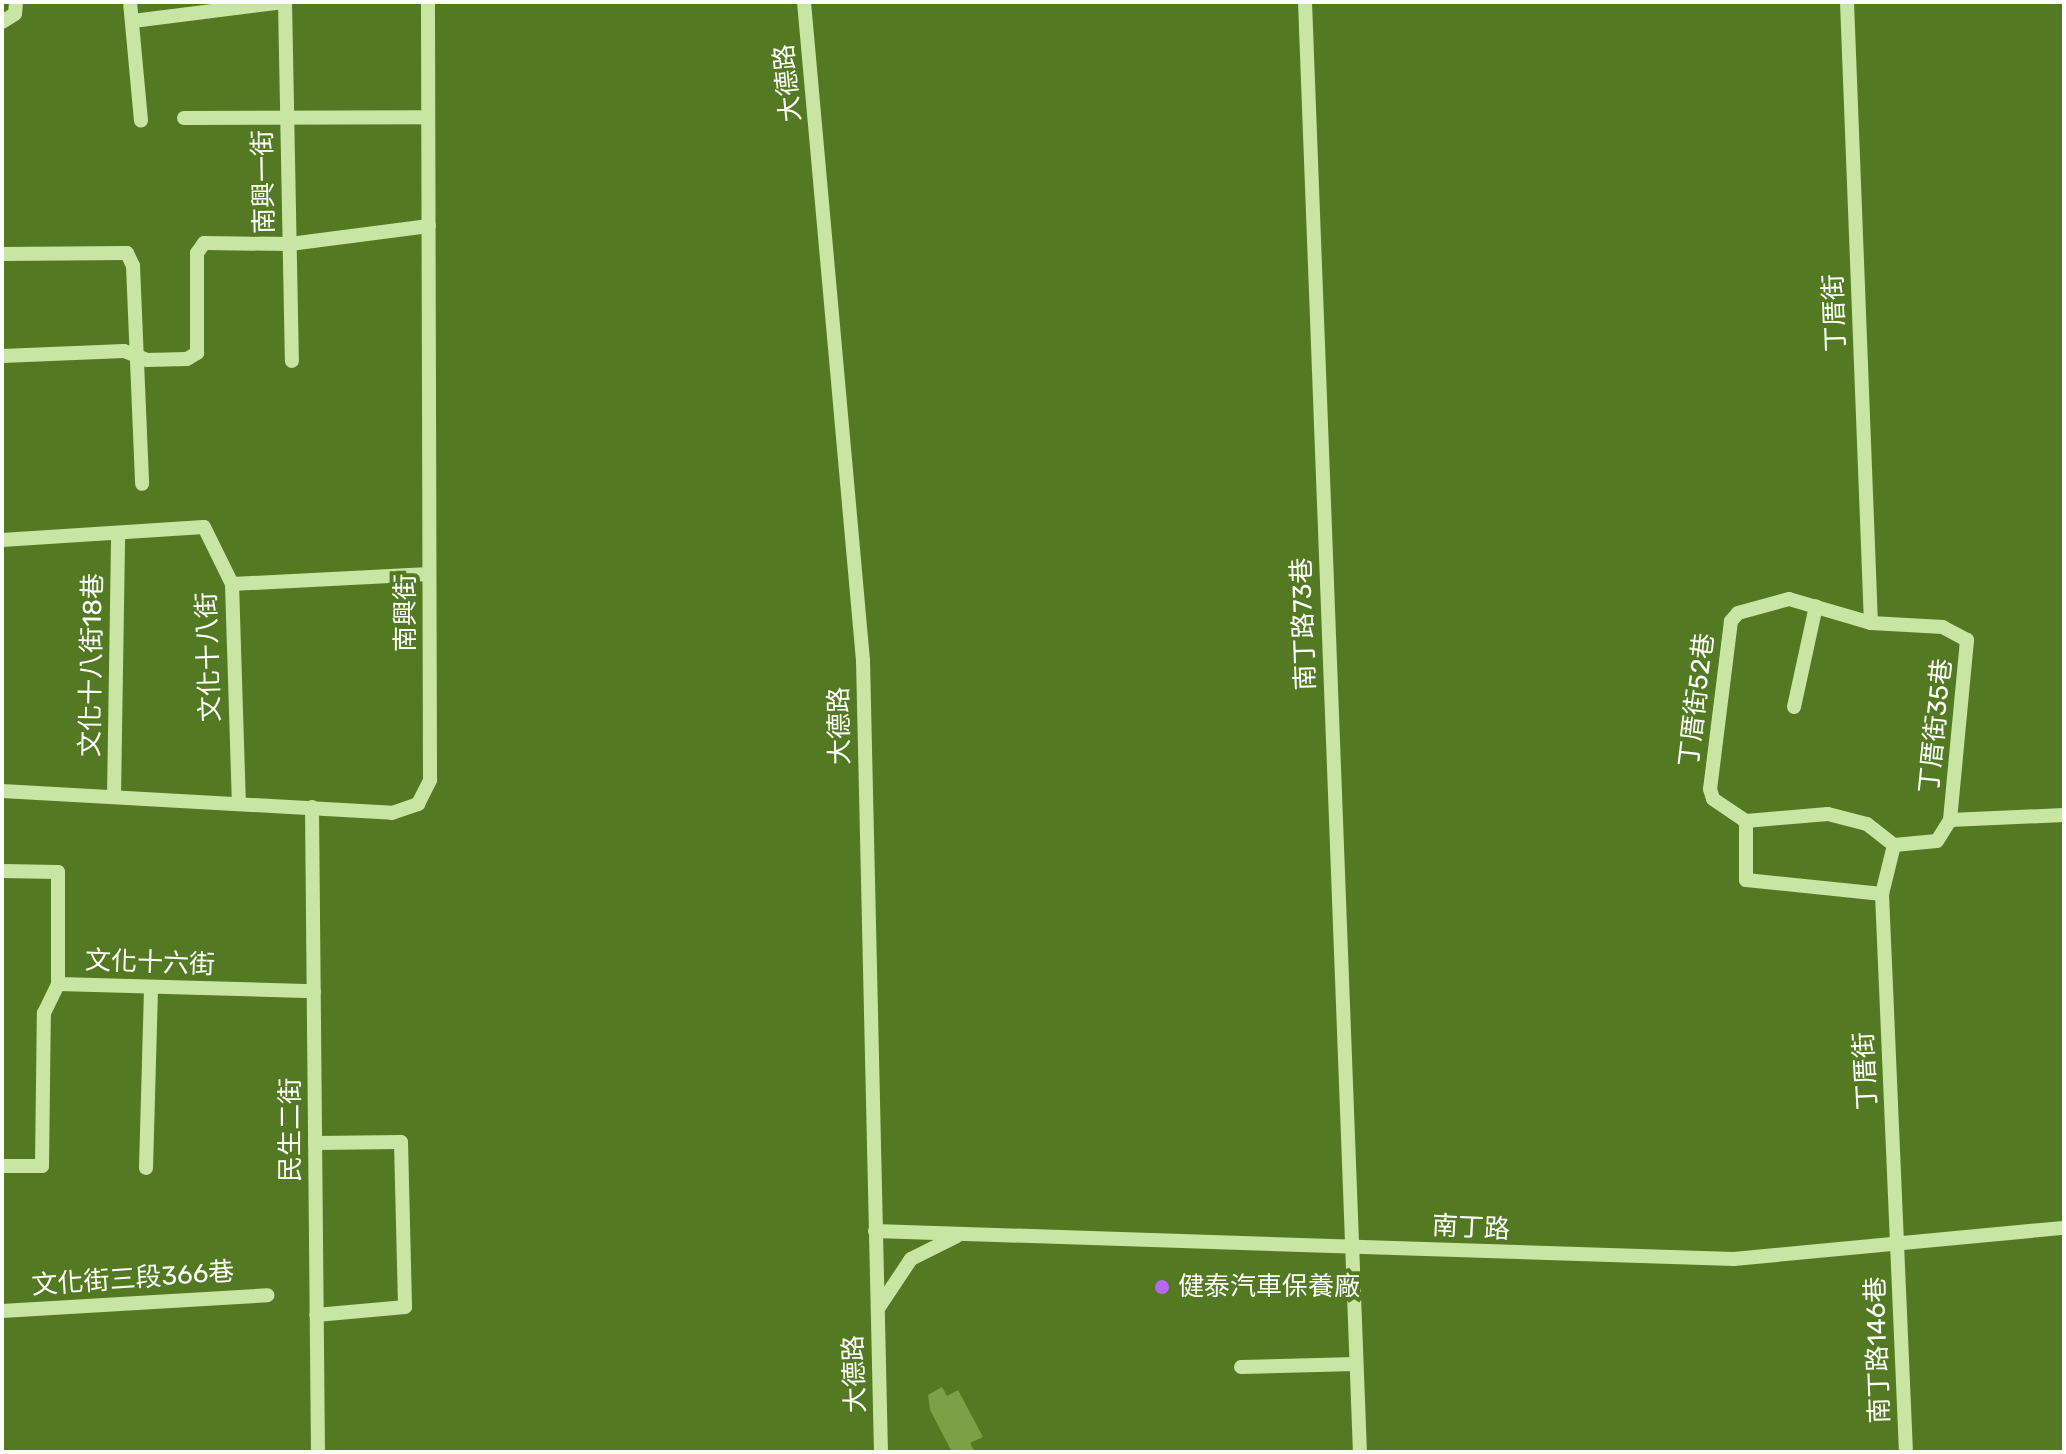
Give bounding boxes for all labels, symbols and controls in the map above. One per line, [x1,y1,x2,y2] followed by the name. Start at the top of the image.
[768,43,808,123] street label: 大德路
[247,130,281,234] street label: 南興一街
[1818,273,1852,353] street label: 丁厝街
[1286,557,1322,691] street label: 南丁路73巷
[75,573,109,757] street label: 文化十八街18巷
[390,574,422,652] street label: 南興街
[191,591,227,723] street label: 文化十八街
[1673,631,1721,769] street label: 丁厝街52巷
[1913,657,1959,795] street label: 丁厝街35巷
[824,687,856,765] street label: 大德路
[84,945,216,981] street label: 文化十六街
[1848,1031,1884,1111] street label: 丁厝街
[275,1078,307,1182] street label: 民生二街
[1431,1210,1511,1246] street label: 南丁路
[31,1256,235,1302] street label: 文化街三段366巷
[1178,1271,1360,1303] place label: 健泰汽車保養廠
[1860,1276,1896,1424] street label: 南丁路146巷
[1153,1278,1171,1296] marker: 健泰汽車保養廠
[838,1334,872,1414] street label: 大德路

